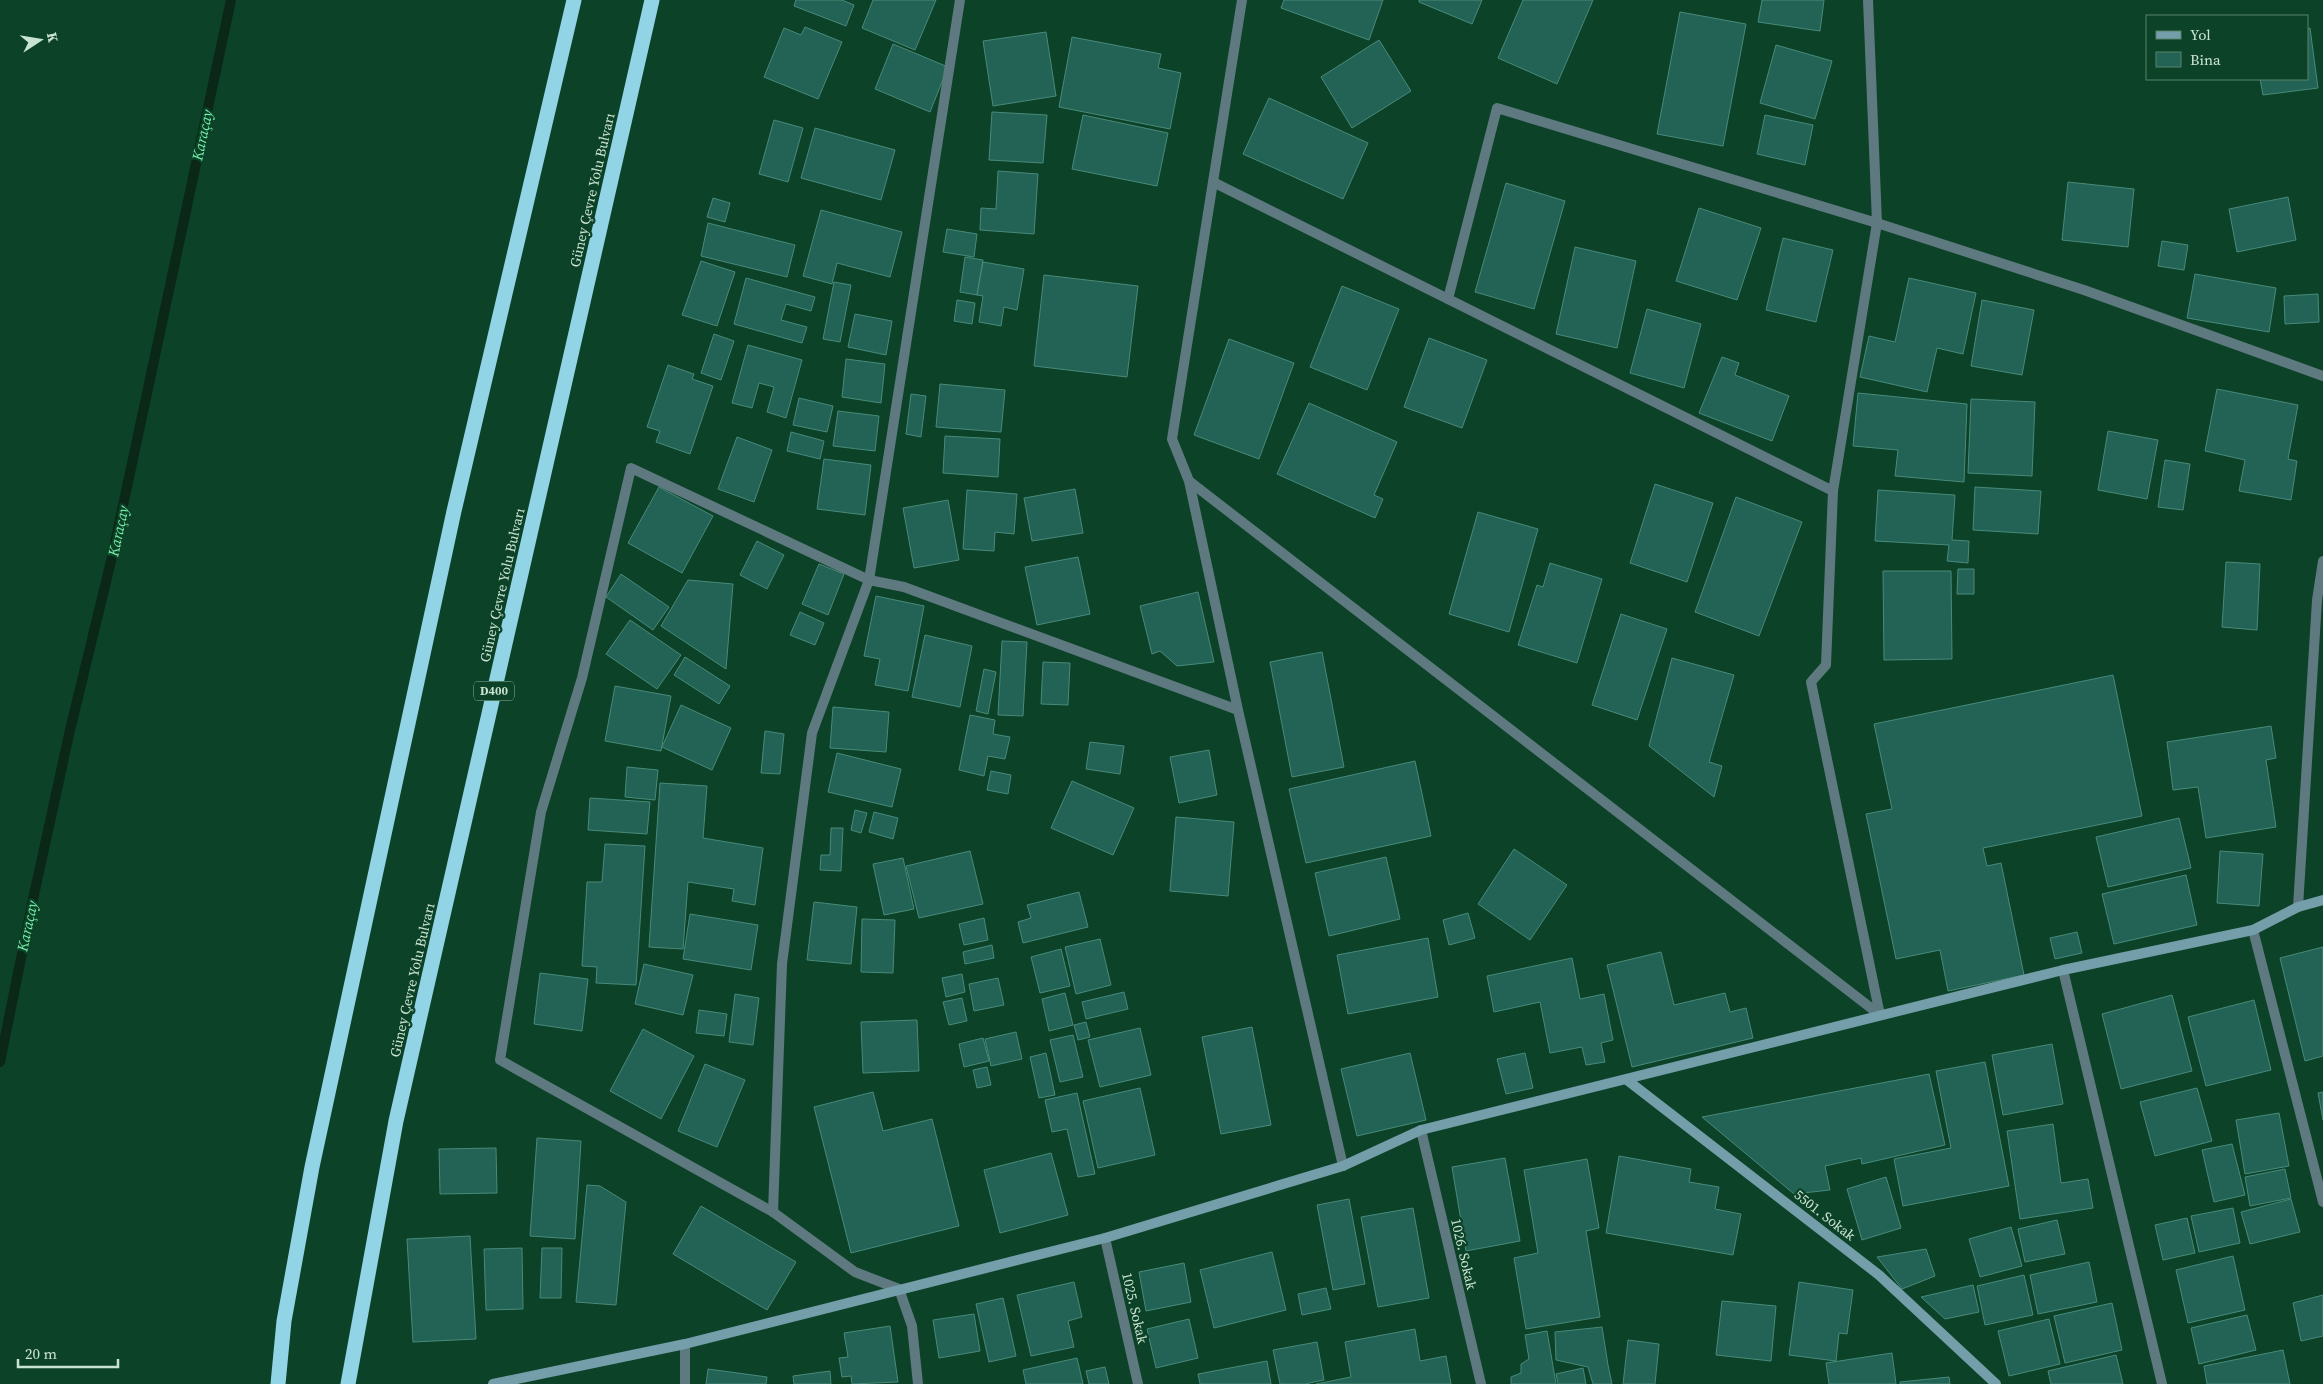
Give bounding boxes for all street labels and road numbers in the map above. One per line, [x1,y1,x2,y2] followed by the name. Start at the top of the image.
[565,111,619,269] street label: Güney Çevre Yolu Bulvarı
[475,506,529,664] street label: Güney Çevre Yolu Bulvarı
[474,681,514,700] road number: D400
[385,901,439,1059] street label: Güney Çevre Yolu Bulvarı
[1790,1185,1860,1245] street label: 5501. Sokak
[1446,1216,1482,1292] street label: 1026. Sokak
[1117,1270,1153,1346] street label: 1025. Sokak

